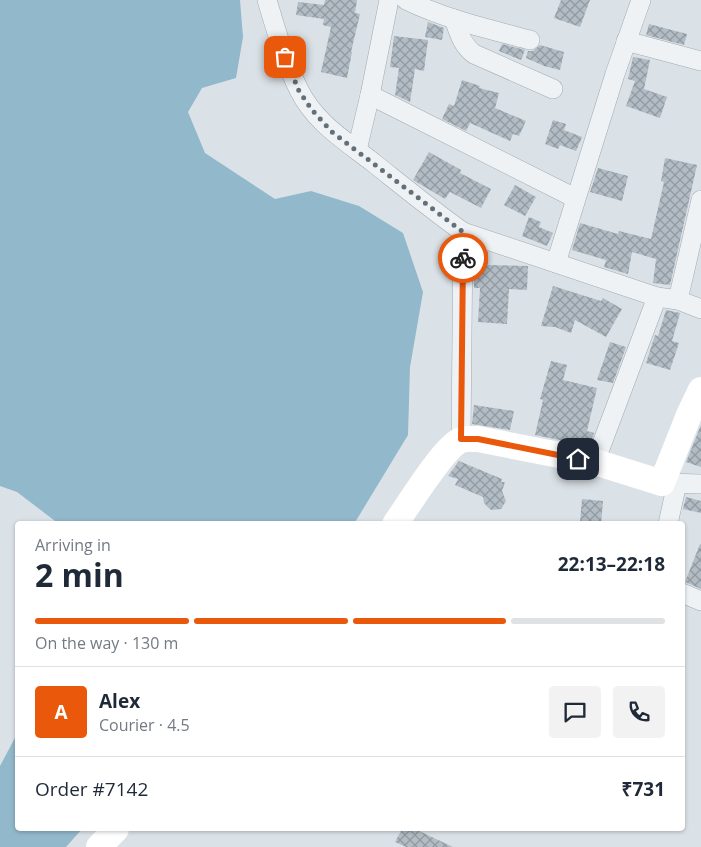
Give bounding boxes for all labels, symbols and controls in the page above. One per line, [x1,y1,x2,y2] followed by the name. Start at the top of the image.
[264,36,306,78] pin
[271,43,299,71] icon: bag
[438,233,488,283] courier
[449,244,477,272] icon: bike
[557,438,599,480] pin
[564,445,592,473] icon: home
[35,534,111,556] text: Arriving in
[558,551,665,577] text: 22:13–22:18
[35,553,124,596] text: 2 min
[35,632,178,654] text: On the way · 130 m
[549,686,601,738] button: chat
[613,686,665,738] button: phone
[99,688,140,714] text: Alex
[54,699,68,725] text: A
[99,714,190,736] text: Courier · 4.5
[35,776,148,802] text: Order #7142
[622,776,665,802] text: ₹731

